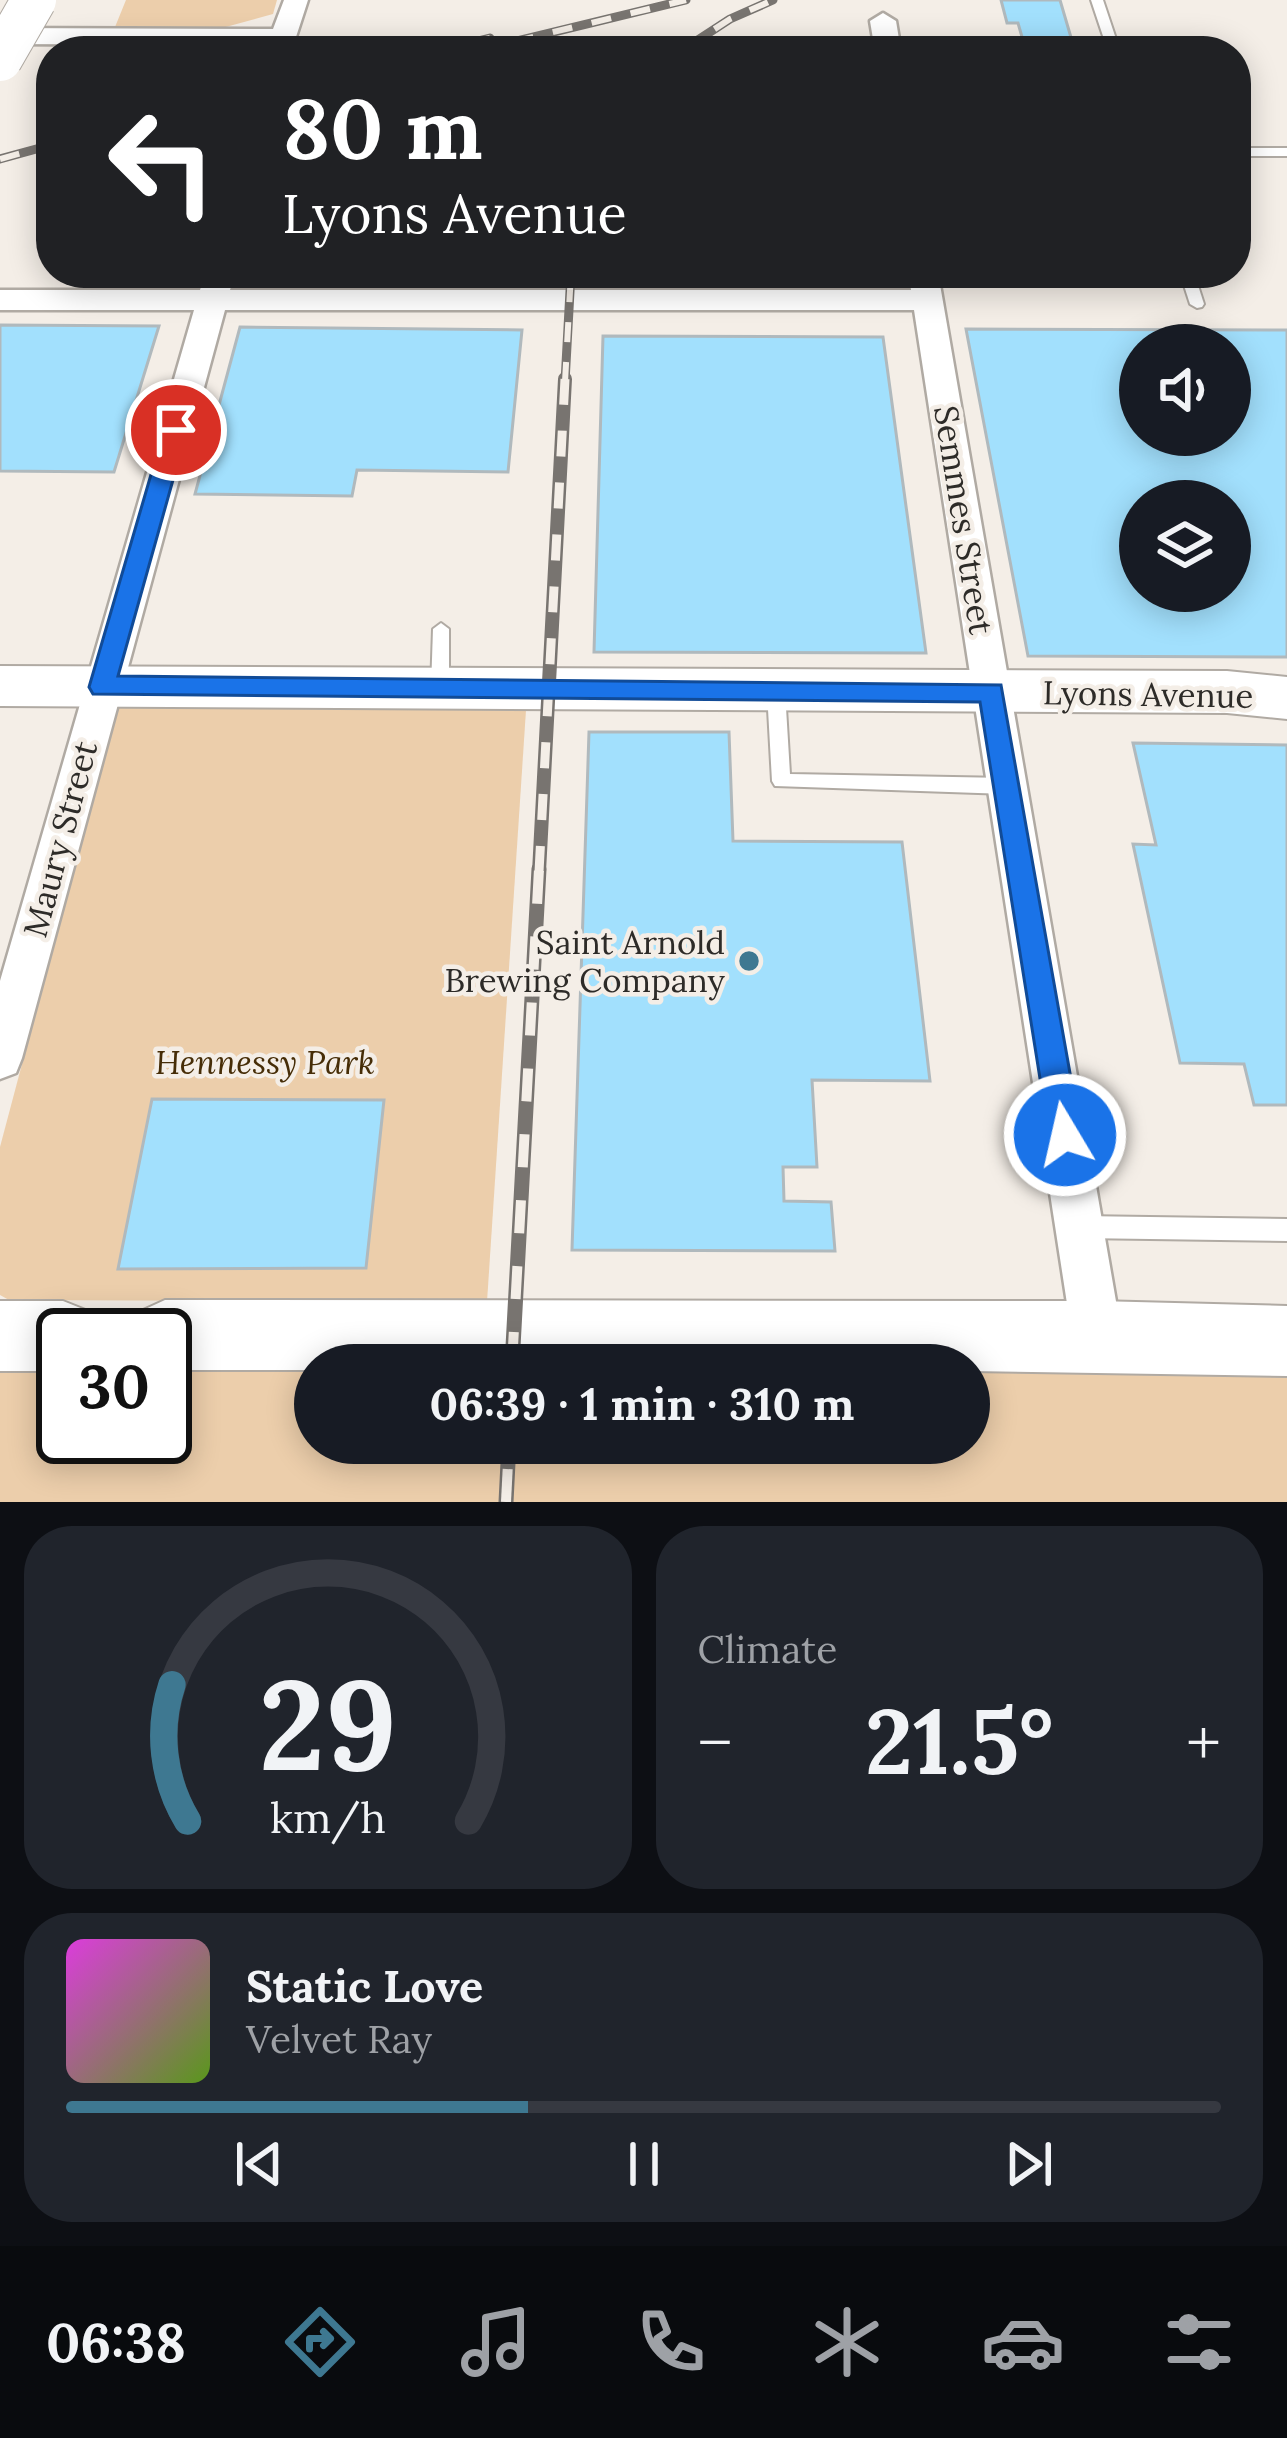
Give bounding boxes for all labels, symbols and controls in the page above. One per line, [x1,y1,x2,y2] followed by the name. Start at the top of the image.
[282,74,483,182] text: 80 m
[84,84,240,240] icon: left
[282,179,627,248] text: Lyons Avenue
[1119,324,1251,612] map controls
[1119,324,1251,456] button: sound
[125,379,227,481] pin
[143,397,209,463] icon: arrive
[925,403,1003,638] street label: Semmes Street
[1119,480,1251,612] button: layers
[1042,671,1254,717] street label: Lyons Avenue
[14,736,106,942] street label: Maury Street
[444,921,726,1001] place label: Saint Arnold Brewing Company
[736,948,762,974] marker: Saint Arnold Brewing Company
[155,1041,375,1083] park label: Hennessy Park
[1002,1072,1128,1198] position arrow
[36,1308,192,1464] speed limit sign: 30
[430,1375,854,1432] text: 06:39 · 1 min · 310 m
[698,1624,837,1674] text: Climate
[259,1644,397,1804] text: 29
[865,1683,1053,1799] text: 21.5°
[698,1700,732,1784] text: −
[1186,1700,1221,1784] text: +
[270,1789,386,1844] text: km/h
[246,1957,483,2014] text: Static Love
[246,2014,432,2064] text: Velvet Ray
[226,2131,292,2197] icon: previous
[611,2131,677,2197] icon: pause
[996,2131,1062,2197] icon: next
[278,2300,362,2384] icon: directions
[454,2300,538,2384] icon: music
[629,2300,713,2384] icon: phone
[805,2300,889,2384] icon: climate
[981,2300,1065,2384] icon: car
[1157,2300,1241,2384] icon: filters
[46,2308,186,2377] text: 06:38

